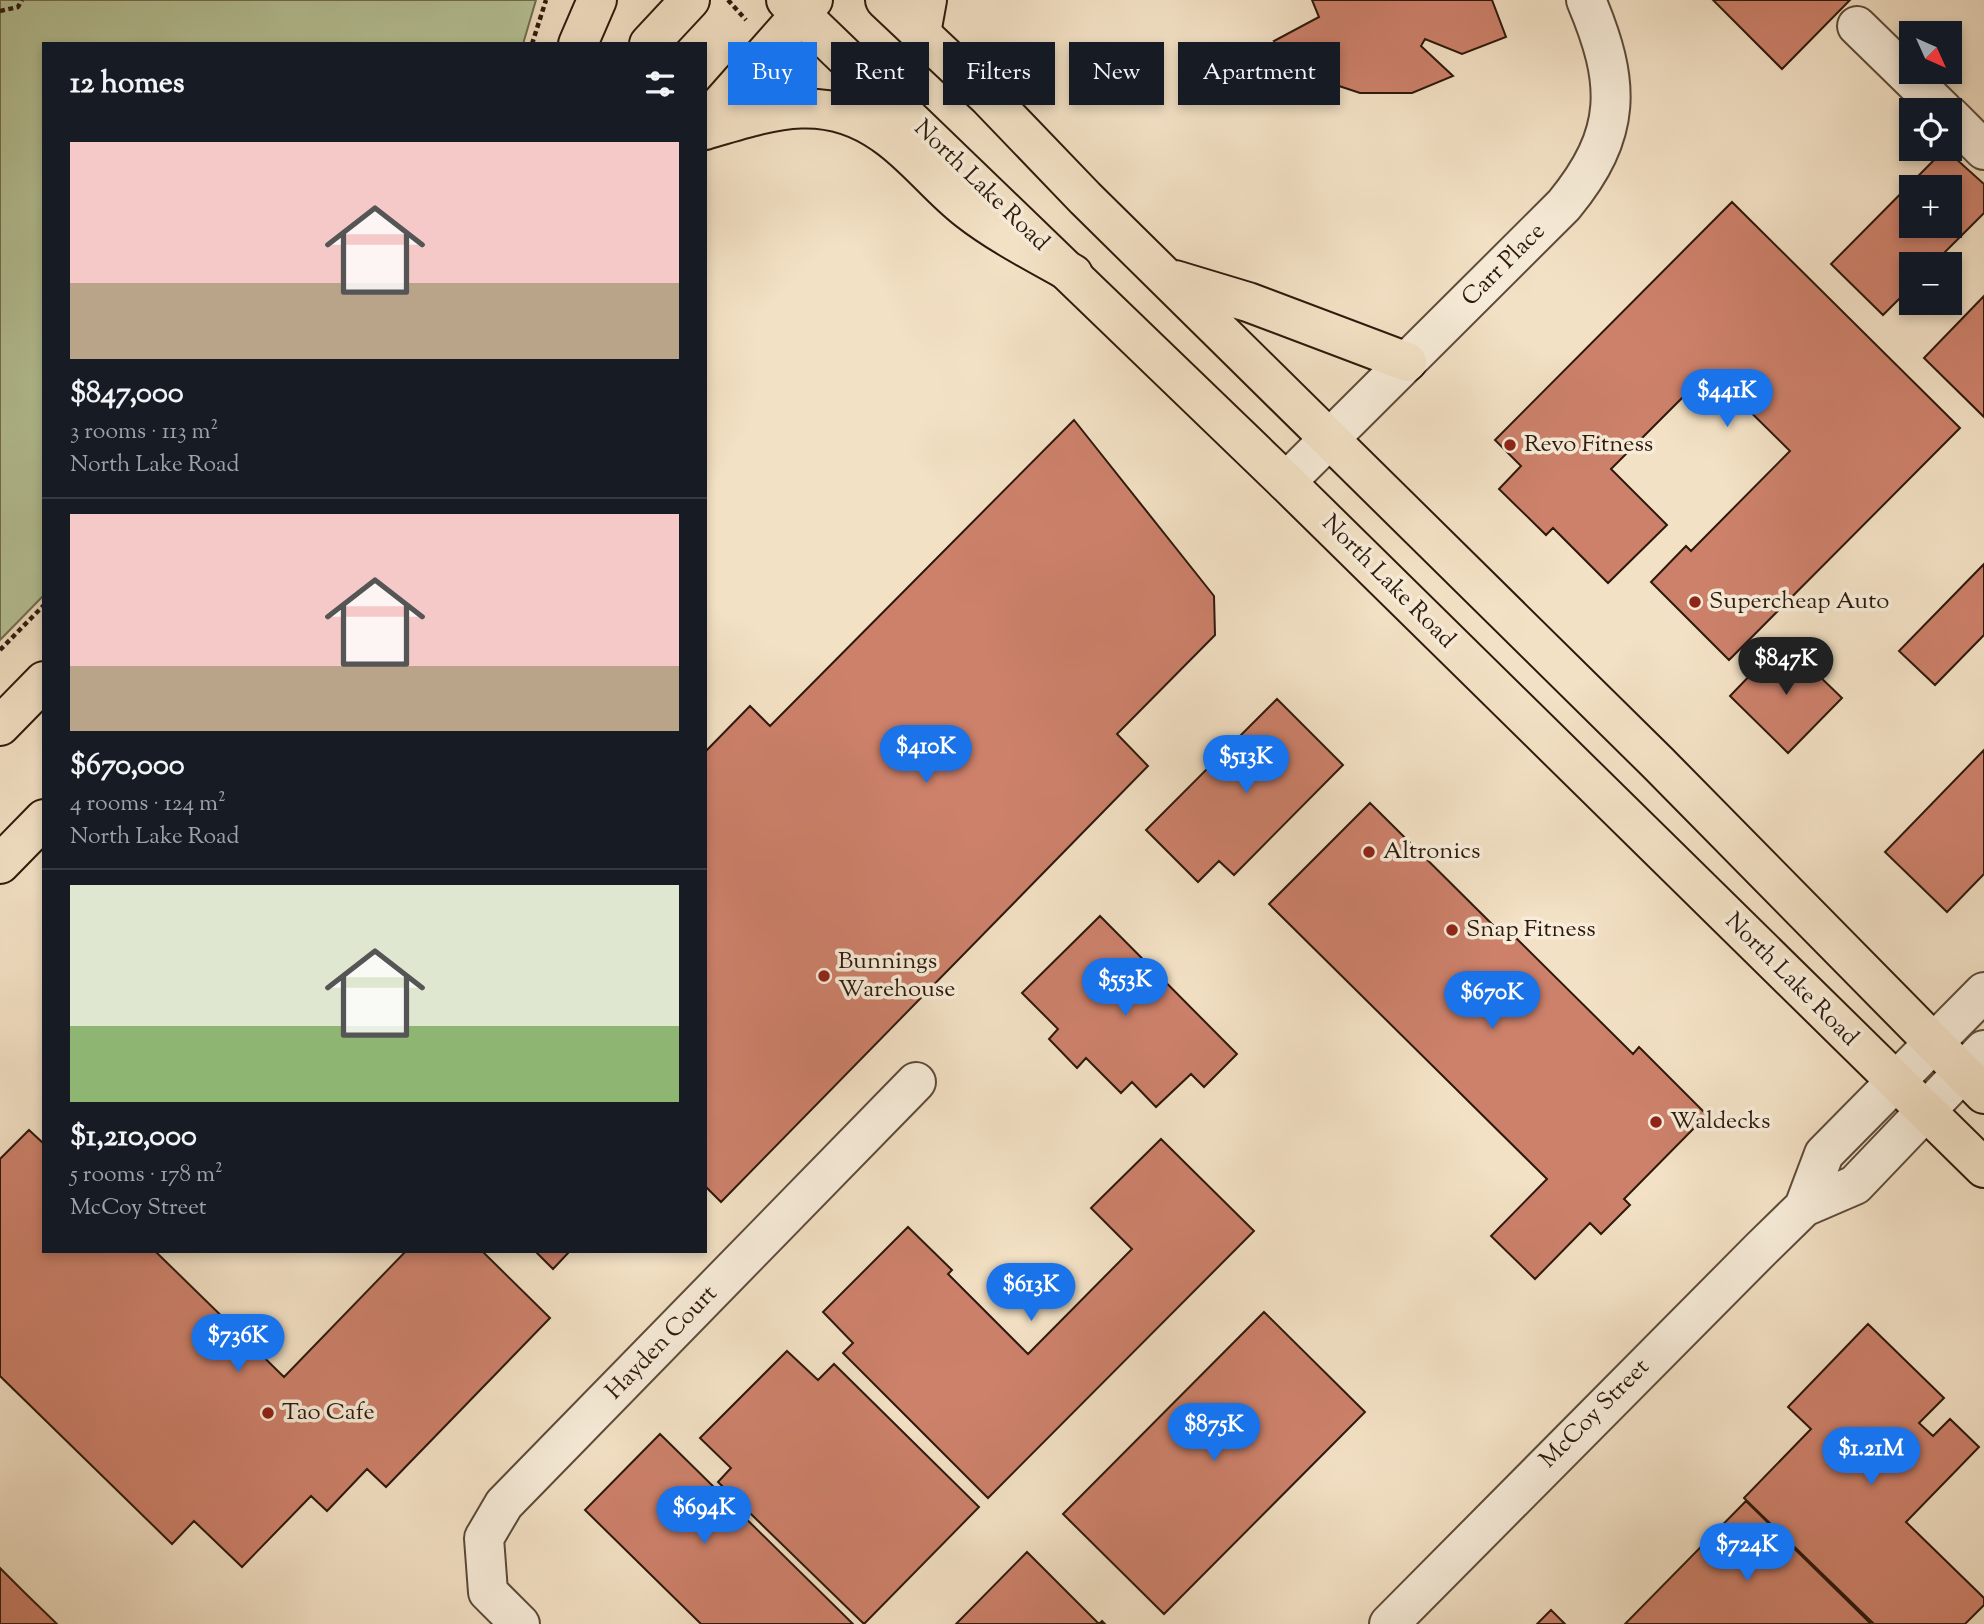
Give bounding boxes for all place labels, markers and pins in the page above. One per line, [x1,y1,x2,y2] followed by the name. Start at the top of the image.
[1678,370,1776,429] pin: $441K
[1524,428,1653,462] place label: Revo Fitness
[1502,437,1518,453] marker: Revo Fitness
[1709,585,1889,619] place label: Supercheap Auto
[1687,594,1703,610] marker: Supercheap Auto
[1737,638,1835,697] pin: $847K
[877,726,975,785] pin: $410K
[1197,736,1295,795] pin: $513K
[1383,835,1480,869] place label: Altronics
[1361,844,1377,860] marker: Altronics
[1466,913,1596,947] place label: Snap Fitness
[1444,922,1460,938] marker: Snap Fitness
[838,945,955,1007] place label: Bunnings Warehouse
[1076,958,1174,1018] pin: $553K
[816,968,832,984] marker: Bunnings Warehouse
[1443,972,1541,1031] pin: $670K
[1670,1105,1771,1139] place label: Waldecks
[1648,1114,1664,1130] marker: Waldecks
[982,1264,1080,1323] pin: $613K
[189,1314,287,1374] pin: $736K
[282,1396,375,1430] place label: Tao Cafe
[1165,1404,1263,1463] pin: $875K
[260,1405,276,1421] marker: Tao Cafe
[1814,1428,1928,1487] pin: $1.21M
[655,1486,753,1546] pin: $694K
[1698,1524,1796,1583] pin: $724K

